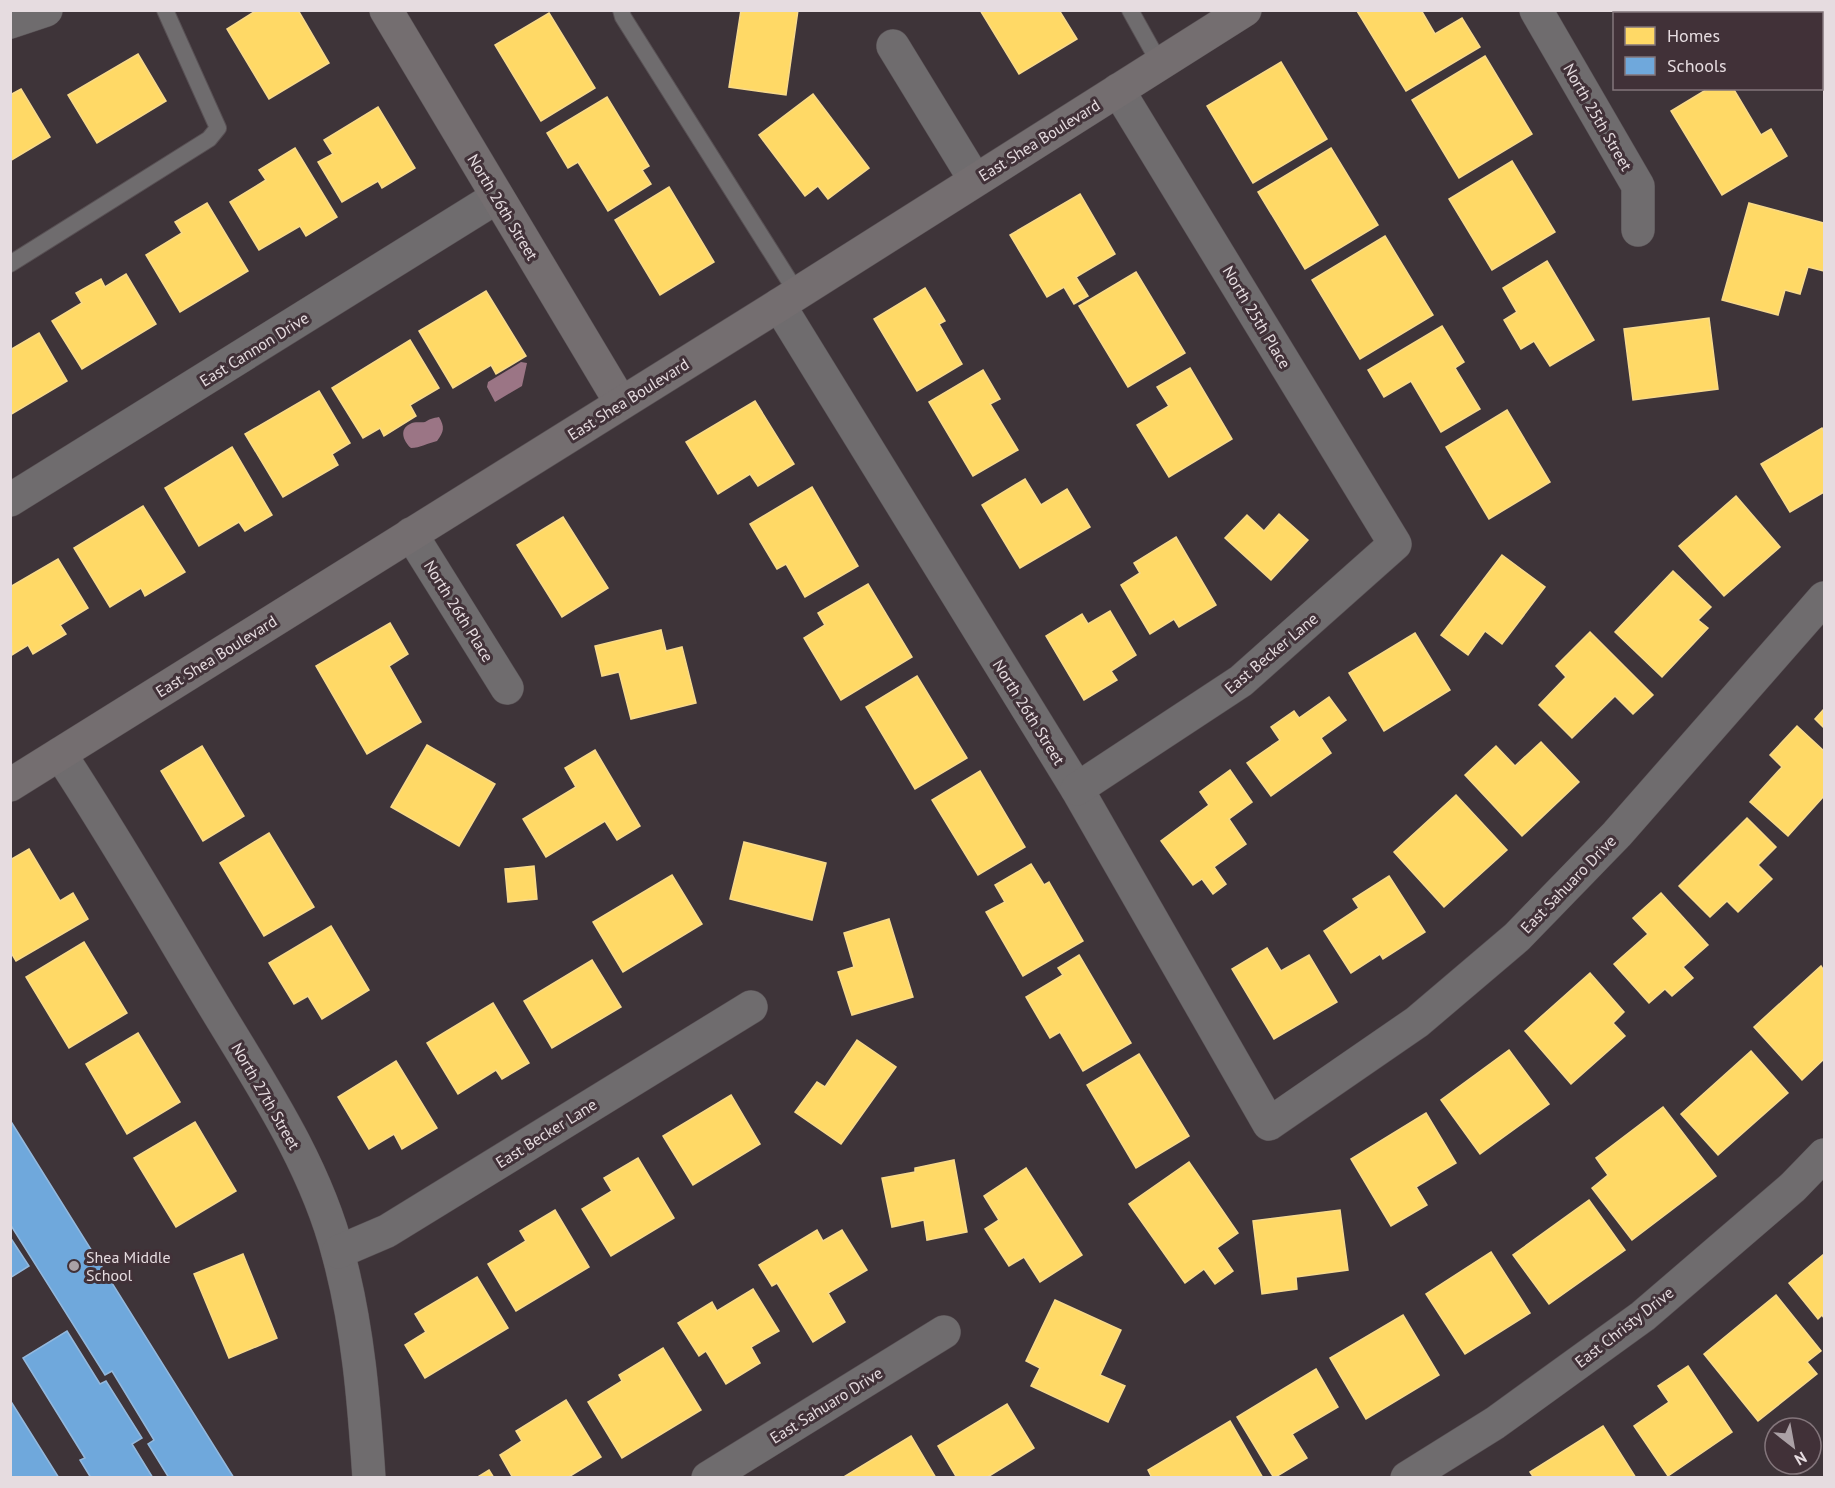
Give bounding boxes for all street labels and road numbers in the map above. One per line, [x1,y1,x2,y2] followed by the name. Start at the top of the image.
[1559,60,1637,175] street label: North 25th Street
[975,95,1103,185] street label: East Shea Boulevard
[463,150,543,264] street label: North 26th Street
[1219,262,1295,372] street label: North 25th Place
[196,307,312,391] street label: East Cannon Drive
[564,354,692,444] street label: East Shea Boulevard
[420,556,498,666] street label: North 26th Place
[1220,608,1322,698] street label: East Becker Lane
[152,611,280,701] street label: East Shea Boulevard
[989,656,1070,769] street label: North 26th Street
[1516,831,1620,937] street label: East Sahuaro Drive
[227,1039,305,1153] street label: North 27th Street
[492,1094,600,1172] street label: East Becker Lane
[1571,1282,1677,1372] street label: East Christy Drive
[766,1362,886,1448] street label: East Sahuaro Drive

